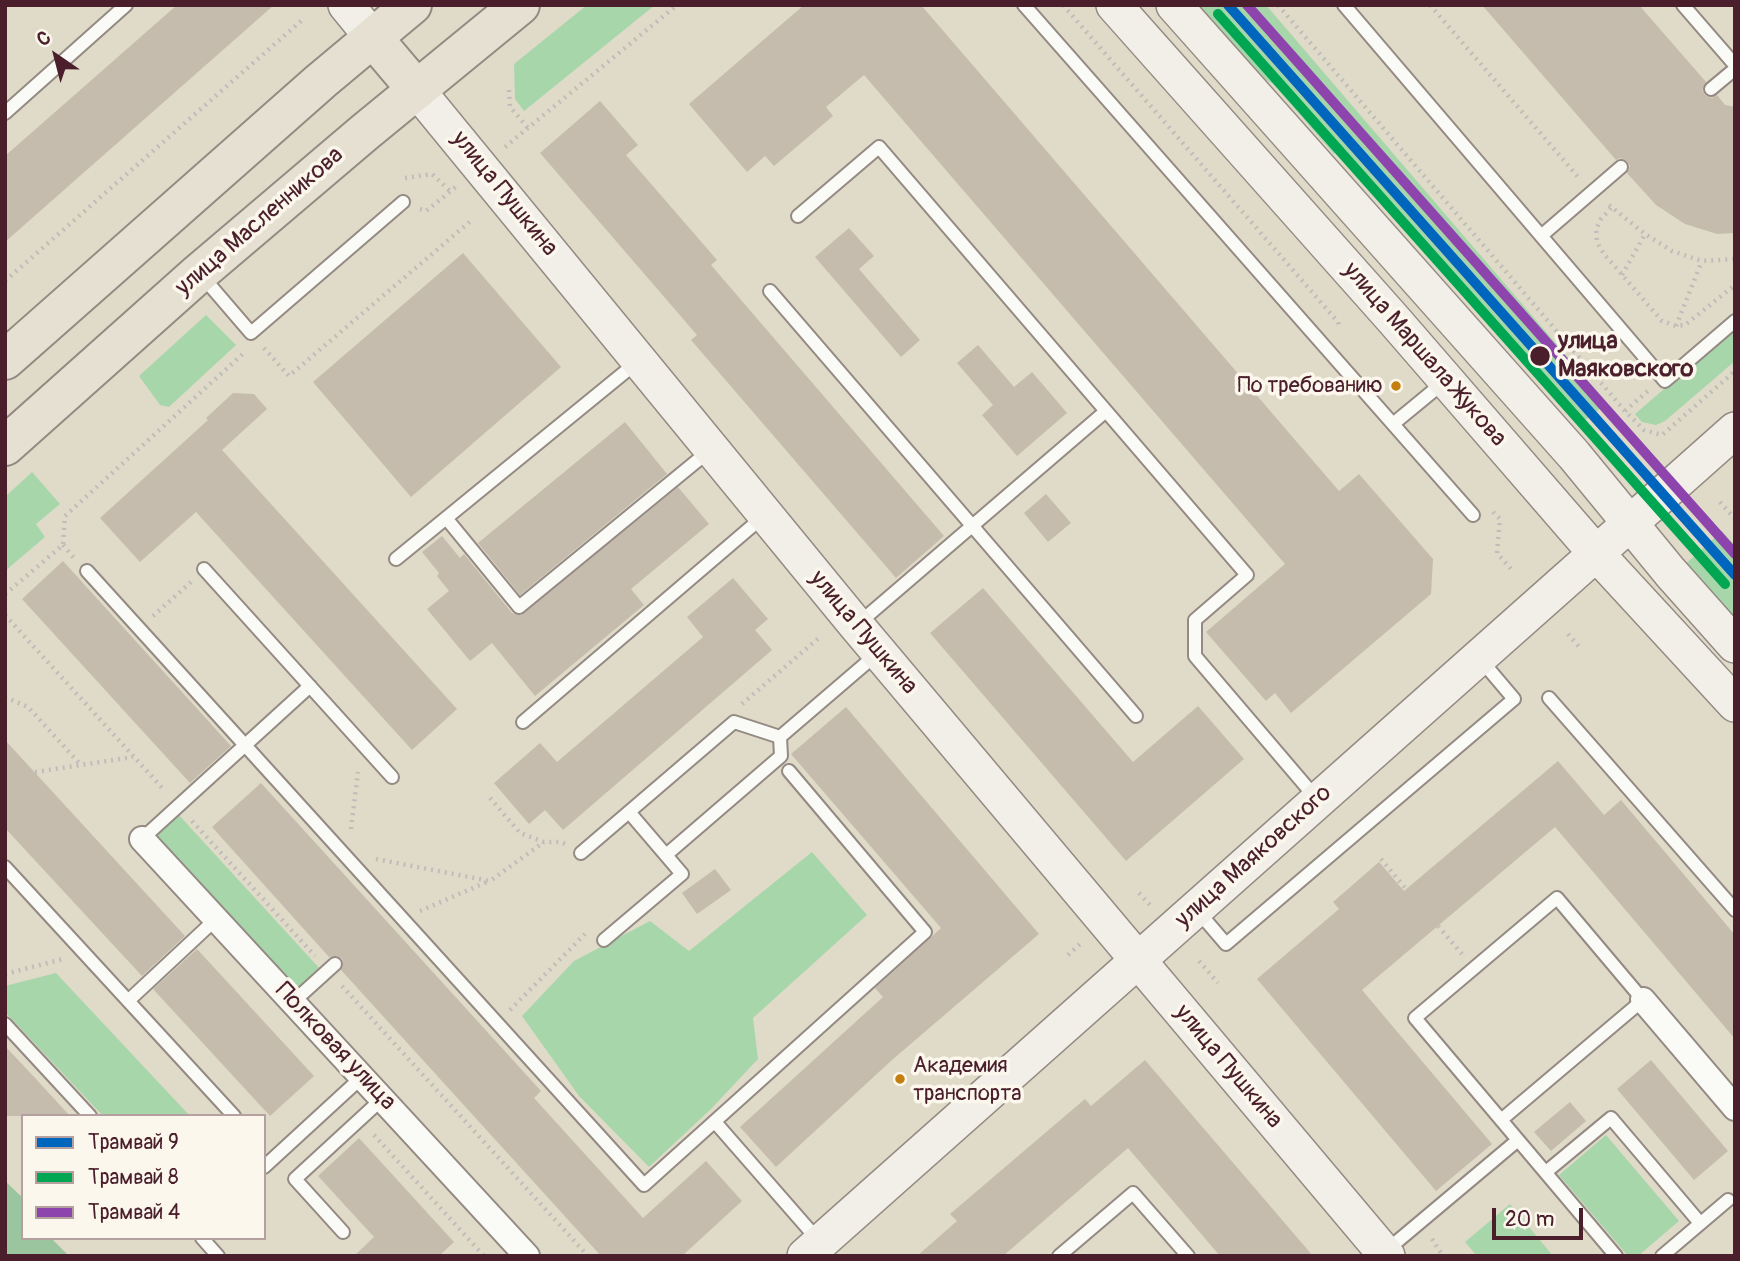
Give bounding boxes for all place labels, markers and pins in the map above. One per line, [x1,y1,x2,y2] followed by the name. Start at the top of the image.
[1558,328,1693,384] place label: улица Маяковского
[1528,344,1552,368] marker: улица Маяковского
[1238,373,1383,399] place label: По требованию
[1389,379,1403,393] marker: По требованию
[913,1053,1021,1104] place label: Академия транспорта
[893,1072,907,1086] marker: Академия транспорта

